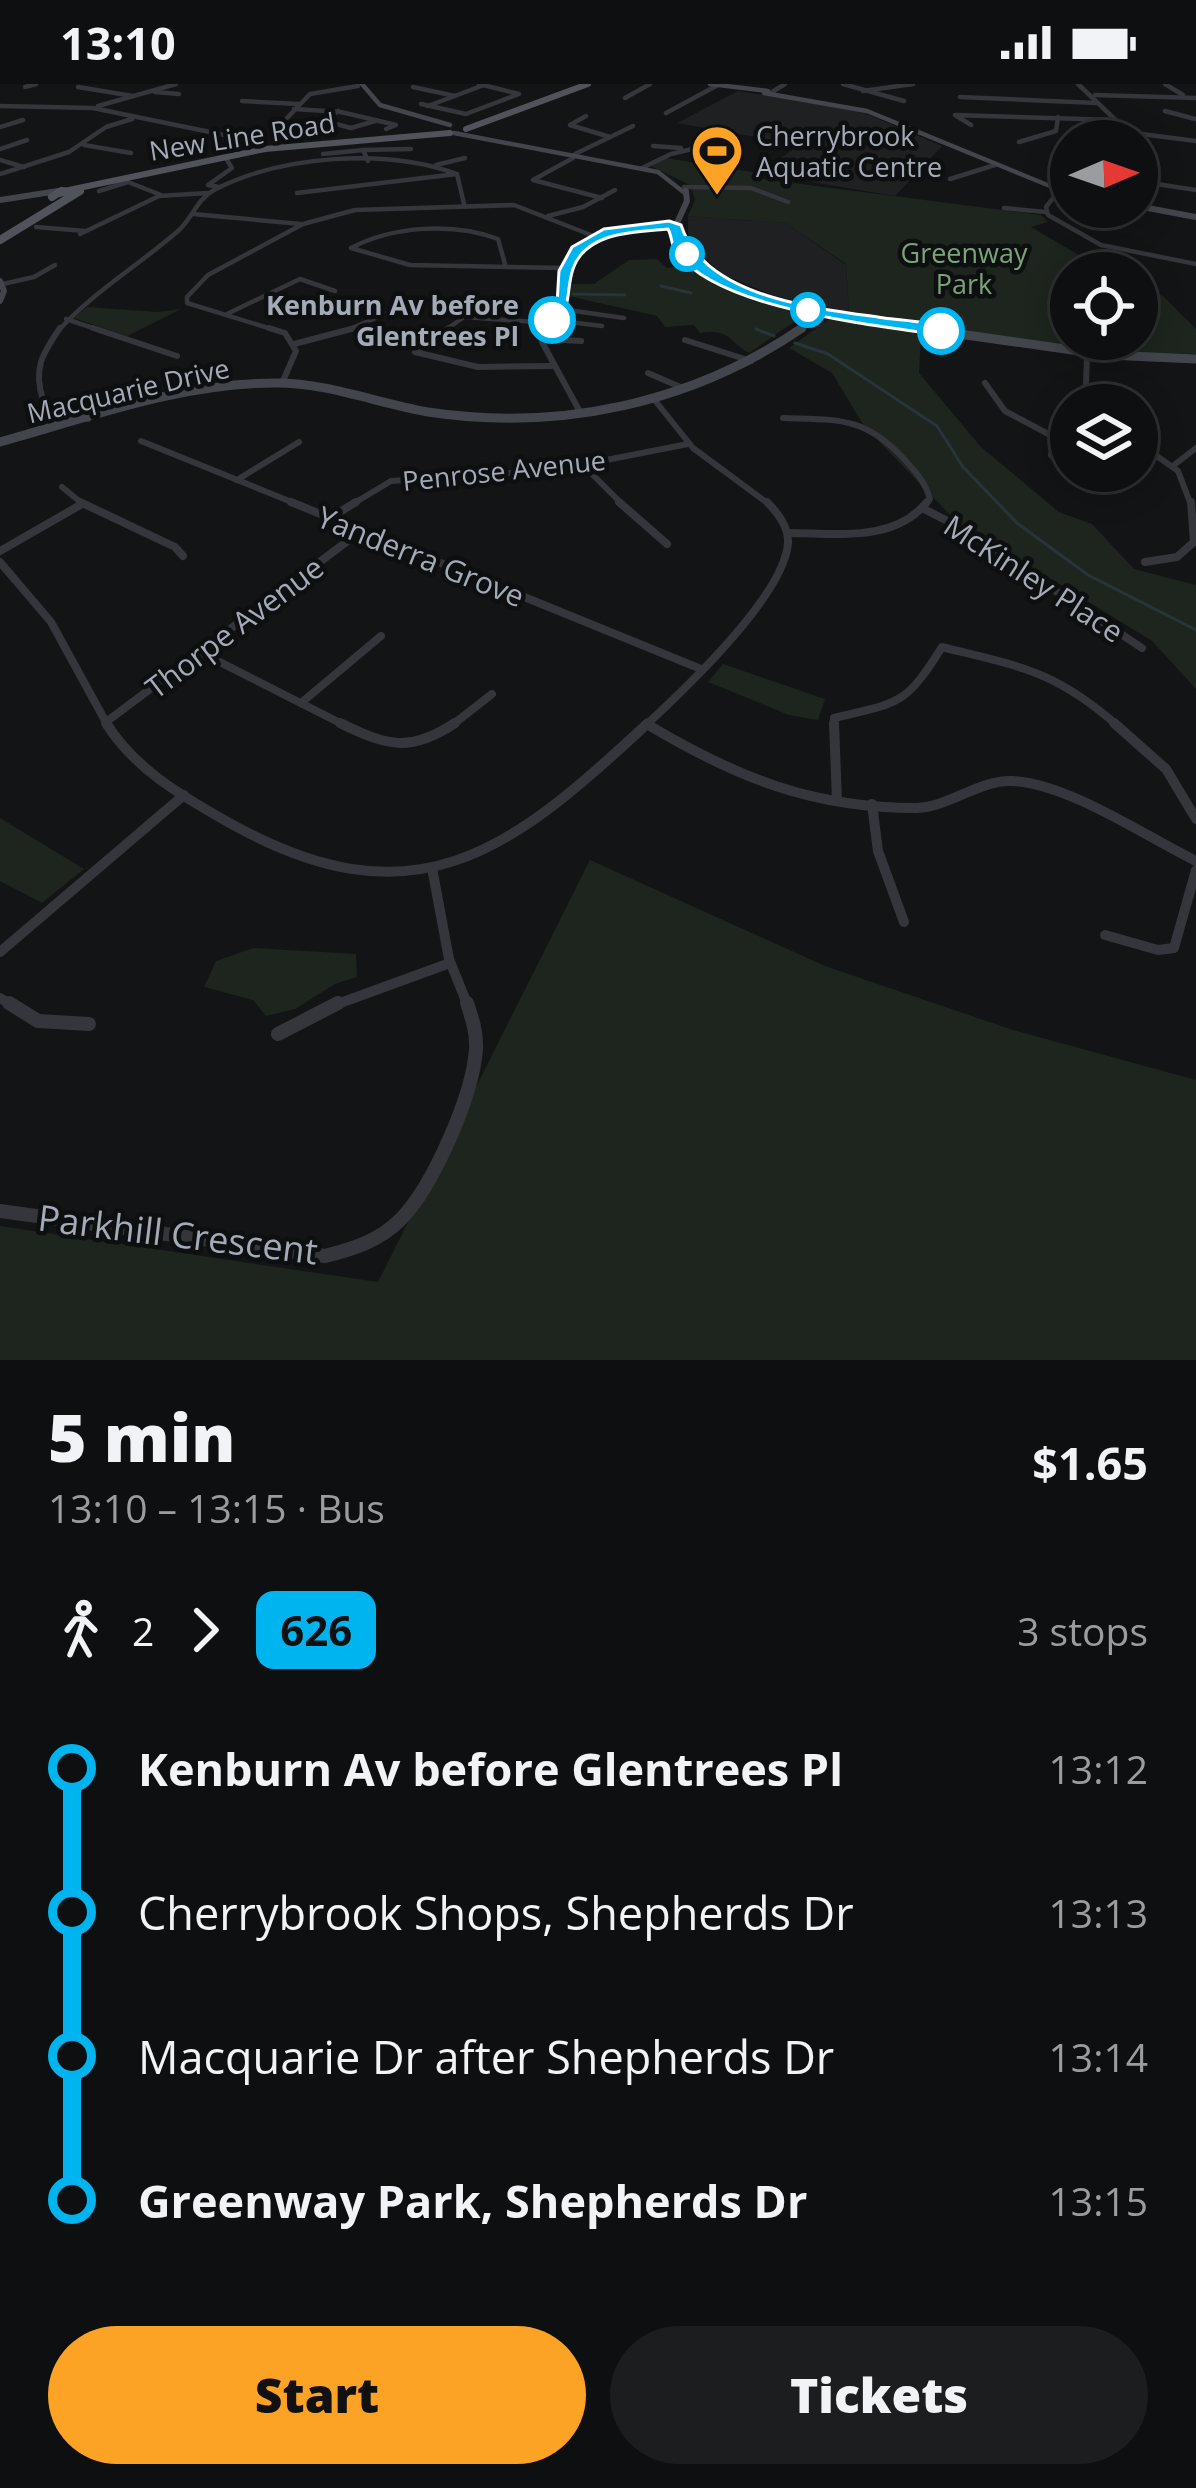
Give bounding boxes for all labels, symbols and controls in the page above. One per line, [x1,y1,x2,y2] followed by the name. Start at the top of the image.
[60,12,176,73] text: 13:10
[147,103,337,169] street label: New Line Road
[756,117,942,185] place label: Cherrybrook Aquatic Centre
[1050,120,1158,228] north arrow
[1050,120,1158,492] map controls
[689,123,745,197] sports icon: Cherrybrook Aquatic Centre
[901,234,1028,302] park label: Greenway Park
[671,238,703,270] unlabelled marker
[1050,252,1158,360] button: locate
[266,286,519,354] place label: Kenburn Av before Glentrees Pl
[792,294,824,326] unlabelled marker
[530,298,574,342] marker: Kenburn Av before Glentrees Pl
[919,309,963,353] unlabelled marker
[23,349,233,431] street label: Macquarie Drive
[1050,384,1158,492] button: layers
[400,441,608,499] street label: Penrose Avenue
[311,496,531,616] street label: Yanderra Grove
[936,505,1132,651] street label: McKinley Place
[137,547,331,707] street label: Thorpe Avenue
[36,1193,320,1275] street label: Parkhill Crescent
[48,1391,236,1481] text: 5 min
[1032,1432,1148,1493] text: $1.65
[48,1481,385,1534] text: 13:10 – 13:15 · Bus
[48,1597,114,1663] icon: walk
[172,1597,238,1663] icon: forward
[280,1601,352,1658] text: 626
[132,1604,154,1657] text: 2
[1017,1604,1148,1657] text: 3 stops
[138,1738,843,1799] text: Kenburn Av before Glentrees Pl
[1049,1742,1148,1795] text: 13:12
[138,1882,854,1943] text: Cherrybrook Shops, Shepherds Dr
[1049,1886,1148,1939] text: 13:13
[138,2026,834,2087] text: Macquarie Dr after Shepherds Dr
[1049,2030,1148,2083] text: 13:14
[138,2170,807,2231] text: Greenway Park, Shepherds Dr
[1049,2174,1148,2227] text: 13:15
[48,2326,586,2464] button: Start
[610,2326,1148,2464] button: Tickets

